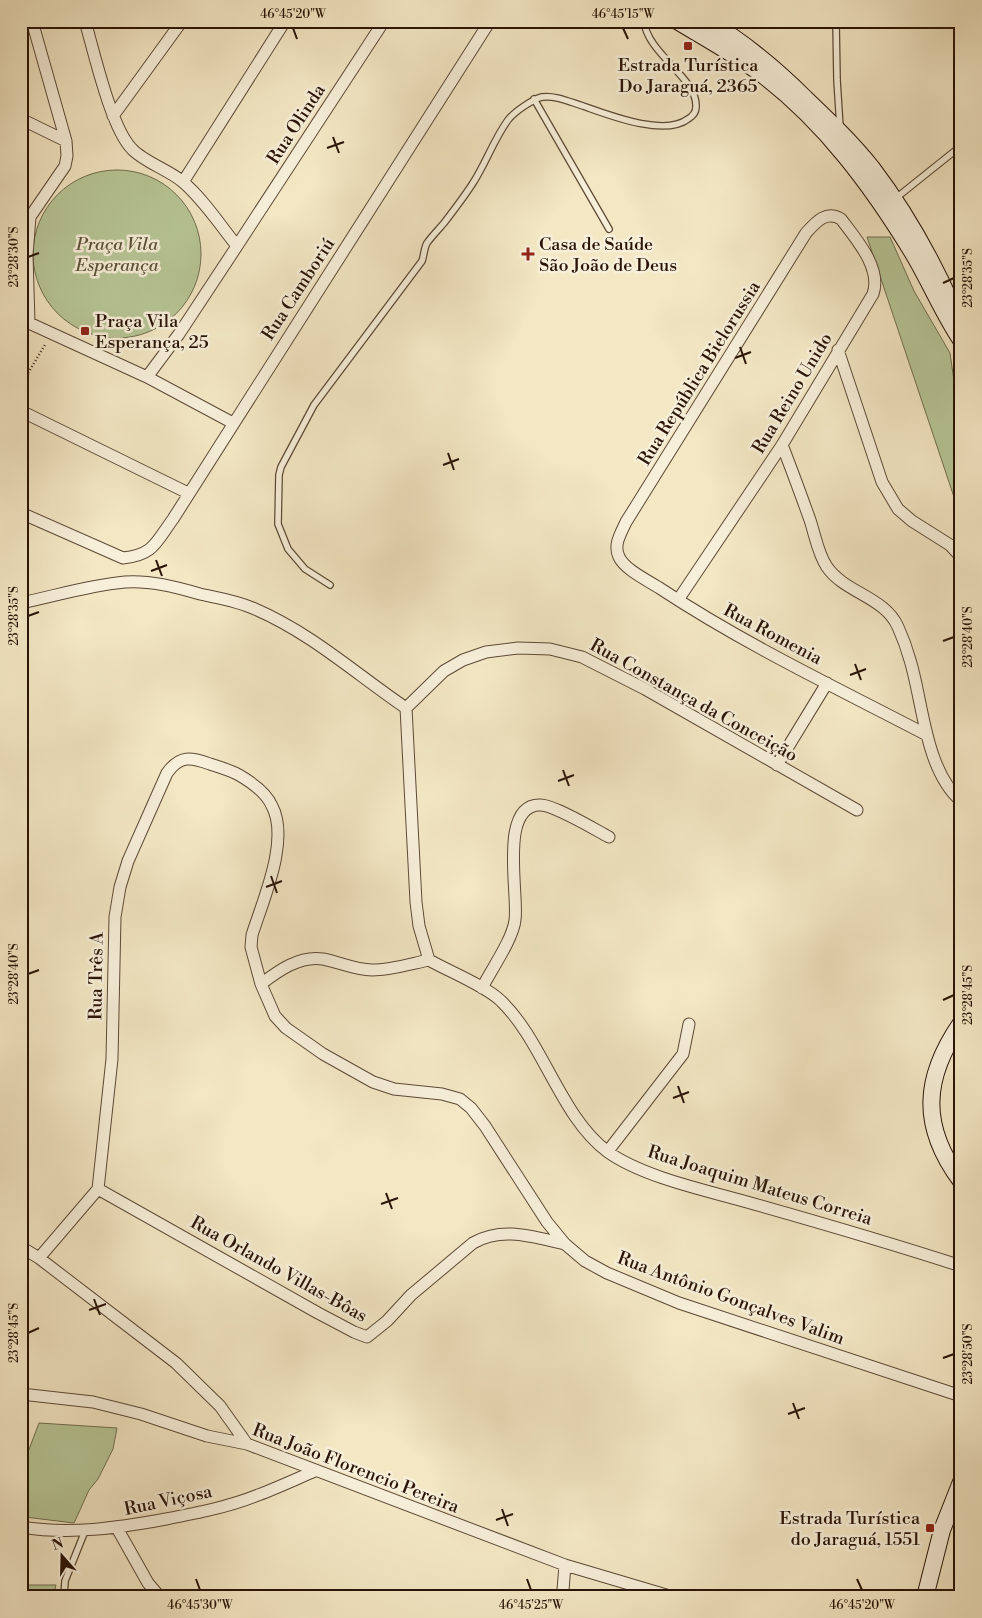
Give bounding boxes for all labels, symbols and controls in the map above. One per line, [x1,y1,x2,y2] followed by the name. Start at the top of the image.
[260,7,327,22] text: 46°45'20"W
[592,7,655,22] text: 46°45'15"W
[682,40,694,52] marker: Estrada Turística Do Jaraguá, 2365
[618,54,759,98] place label: Estrada Turística Do Jaraguá, 2365
[262,79,331,169] street label: Rua Olinda
[7,226,22,287] text: 23°28'30"S
[74,233,160,277] park label: Praça Vila Esperança
[257,233,340,345] street label: Rua Camboriú
[539,233,677,277] place label: Casa de Saúde São João de Deus
[521,247,535,261] marker: Casa de Saúde São João de Deus
[961,248,976,308] text: 23°28'35"S
[633,276,766,470] street label: Rua República Bielorussia
[95,310,209,354] place label: Praça Vila Esperança, 25
[79,325,91,337] marker: Praça Vila Esperança, 25
[747,329,838,458] street label: Rua Reino Unido
[7,586,22,646] text: 23°28'35"S
[719,599,827,670] street label: Rua Romenia
[961,606,976,668] text: 23°28'40"S
[586,634,802,767] street label: Rua Constança da Conceição
[84,931,109,1020] street label: Rua Três A
[7,943,22,1005] text: 23°28'40"S
[961,965,976,1025] text: 23°28'45"S
[645,1140,876,1231] street label: Rua Joaquim Mateus Correia
[186,1211,371,1328] street label: Rua Orlando Villas-Bôas
[614,1247,848,1350] street label: Rua Antônio Gonçalves Valim
[7,1303,22,1363] text: 23°28'45"S
[961,1323,976,1384] text: 23°28'50"S
[249,1418,463,1519] street label: Rua João Florencio Pereira
[122,1480,215,1521] street label: Rua Viçosa
[779,1507,921,1551] place label: Estrada Turística do Jaraguá, 1551
[924,1522,936,1534] marker: Estrada Turística do Jaraguá, 1551
[38,1530,88,1580] north arrow
[50,1534,66,1555] text: N
[167,1598,234,1613] text: 46°45'30"W
[499,1598,564,1613] text: 46°45'25"W
[829,1598,896,1613] text: 46°45'20"W

